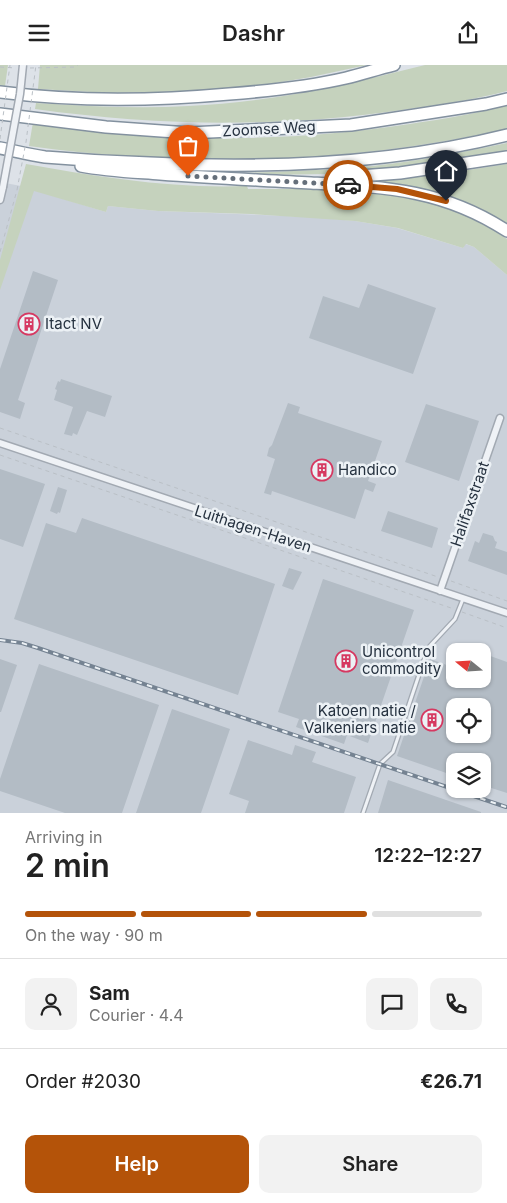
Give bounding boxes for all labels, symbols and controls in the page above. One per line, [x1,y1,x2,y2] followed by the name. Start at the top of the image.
[25,19,53,47] icon: menu
[454,19,482,47] icon: share
[222,20,285,46] text: Dashr
[222,117,316,140] street label: Zoomse Weg
[167,125,209,176] pin
[174,132,202,160] icon: bag
[425,150,467,201] pin
[432,157,460,185] icon: home
[323,160,373,210] courier
[334,171,362,199] icon: car
[17,312,41,336] building icon: Itact NV
[45,314,102,333] place label: Itact NV
[310,458,334,482] building icon: Handico
[446,459,493,549] street label: Halifaxstraat
[338,460,397,479] place label: Handico
[192,501,314,556] street label: Luithagen-Haven
[362,642,442,678] place label: Unicontrol commodity
[446,643,491,687] north arrow
[446,643,491,798] map controls
[334,649,358,673] building icon: Unicontrol commodity
[446,698,491,743] button: locate
[304,701,417,737] place label: Katoen natie / Valkeniers natie
[420,708,444,732] building icon: Katoen natie / Valkeniers natie
[446,753,491,798] button: layers
[25,827,102,847] text: Arriving in
[374,844,482,867] text: 12:22–12:27
[25,846,110,885] text: 2 min
[25,925,163,945] text: On the way · 90 m
[25,978,77,1030] button: person
[366,978,418,1030] button: chat
[430,978,482,1030] button: phone
[89,982,130,1005] text: Sam
[89,1005,184,1025] text: Courier · 4.4
[25,1070,141,1093] text: Order #2030
[420,1070,482,1093] text: €26.71
[25,1135,249,1193] button: Help
[259,1135,482,1193] button: Share

